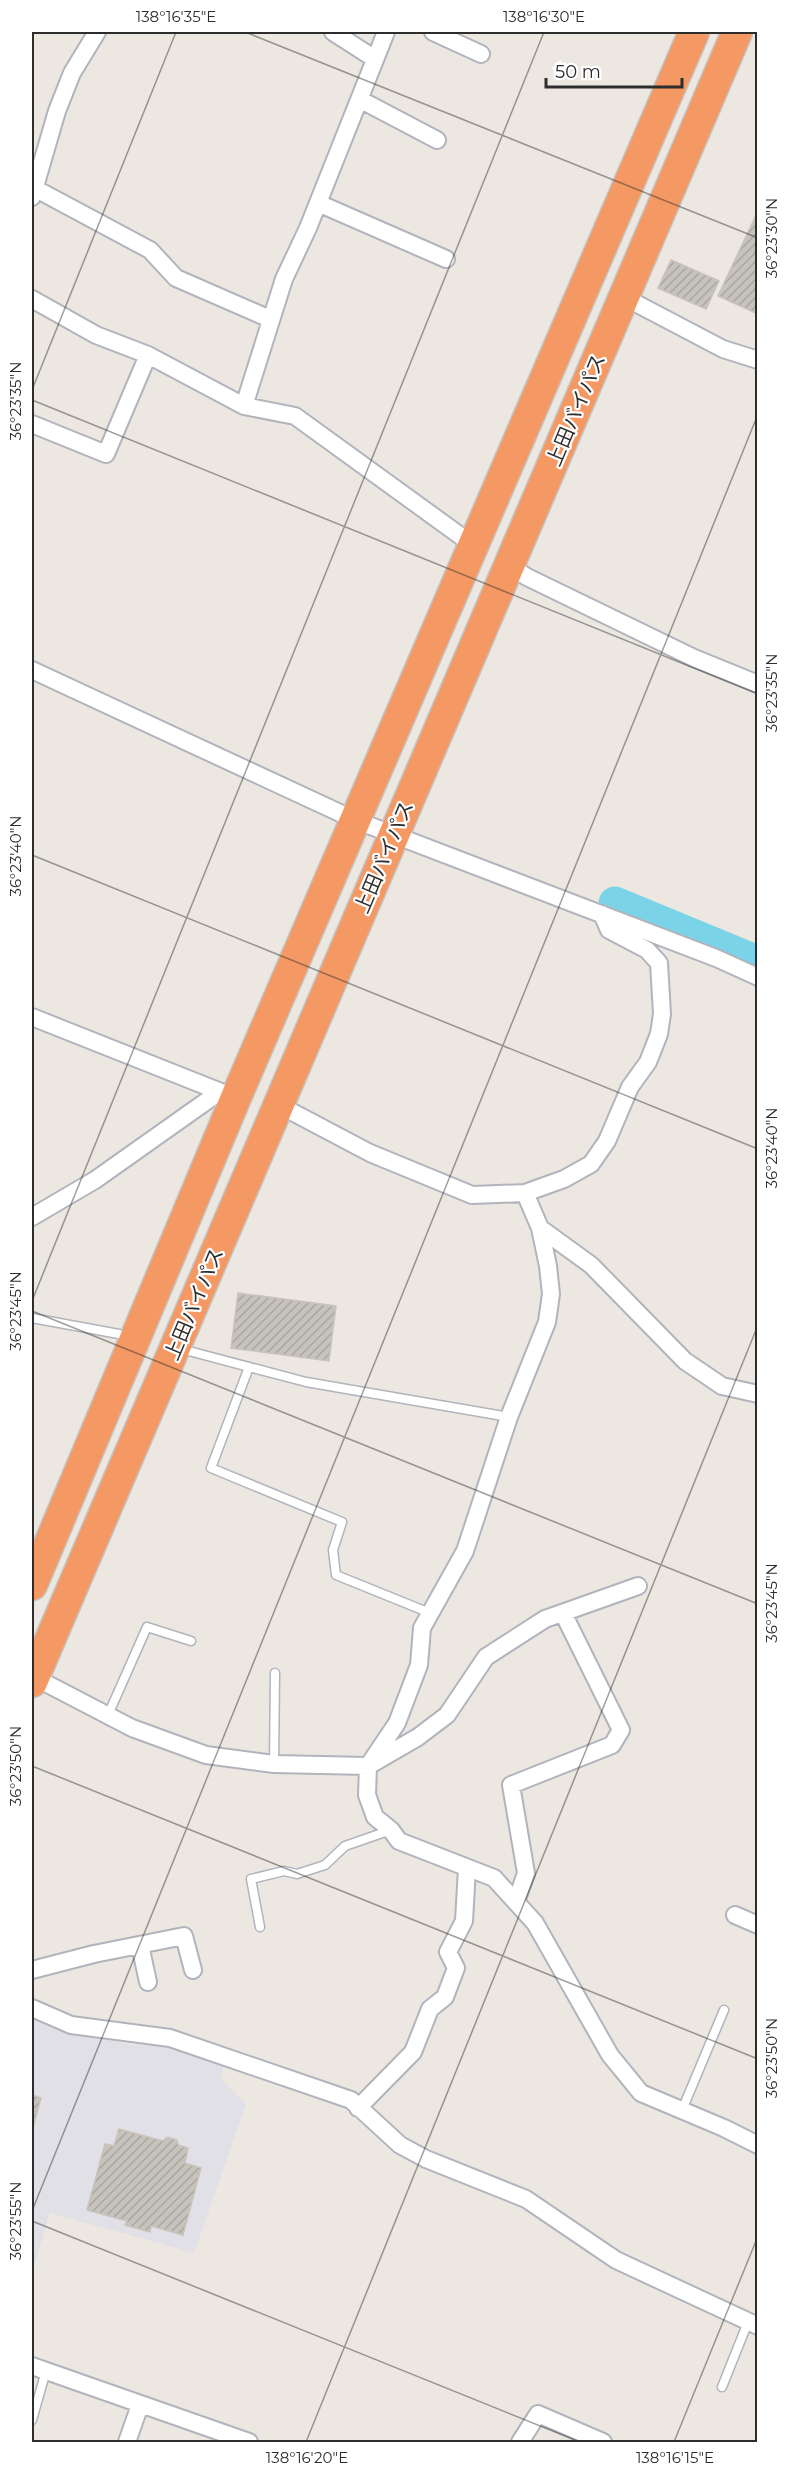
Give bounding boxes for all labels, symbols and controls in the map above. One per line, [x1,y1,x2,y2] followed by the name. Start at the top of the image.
[136,7,216,26] text: 138°16'35"E
[503,7,585,26] text: 138°16'30"E
[546,51,682,89] scale bar
[555,61,601,83] text: 50 m
[762,198,781,278] text: 36°23'30"N
[542,350,610,470] street label: 上田バイパス
[6,362,25,440] text: 36°23'35"N
[762,654,781,732] text: 36°23'35"N
[350,797,418,917] street label: 上田バイパス
[6,815,25,897] text: 36°23'40"N
[762,1107,781,1189] text: 36°23'40"N
[160,1244,228,1364] street label: 上田バイパス
[6,1271,25,1351] text: 36°23'45"N
[762,1563,781,1643] text: 36°23'45"N
[6,1726,25,1806] text: 36°23'50"N
[762,2018,781,2098] text: 36°23'50"N
[6,2182,25,2260] text: 36°23'55"N
[266,2448,348,2467] text: 138°16'20"E
[636,2448,714,2467] text: 138°16'15"E

